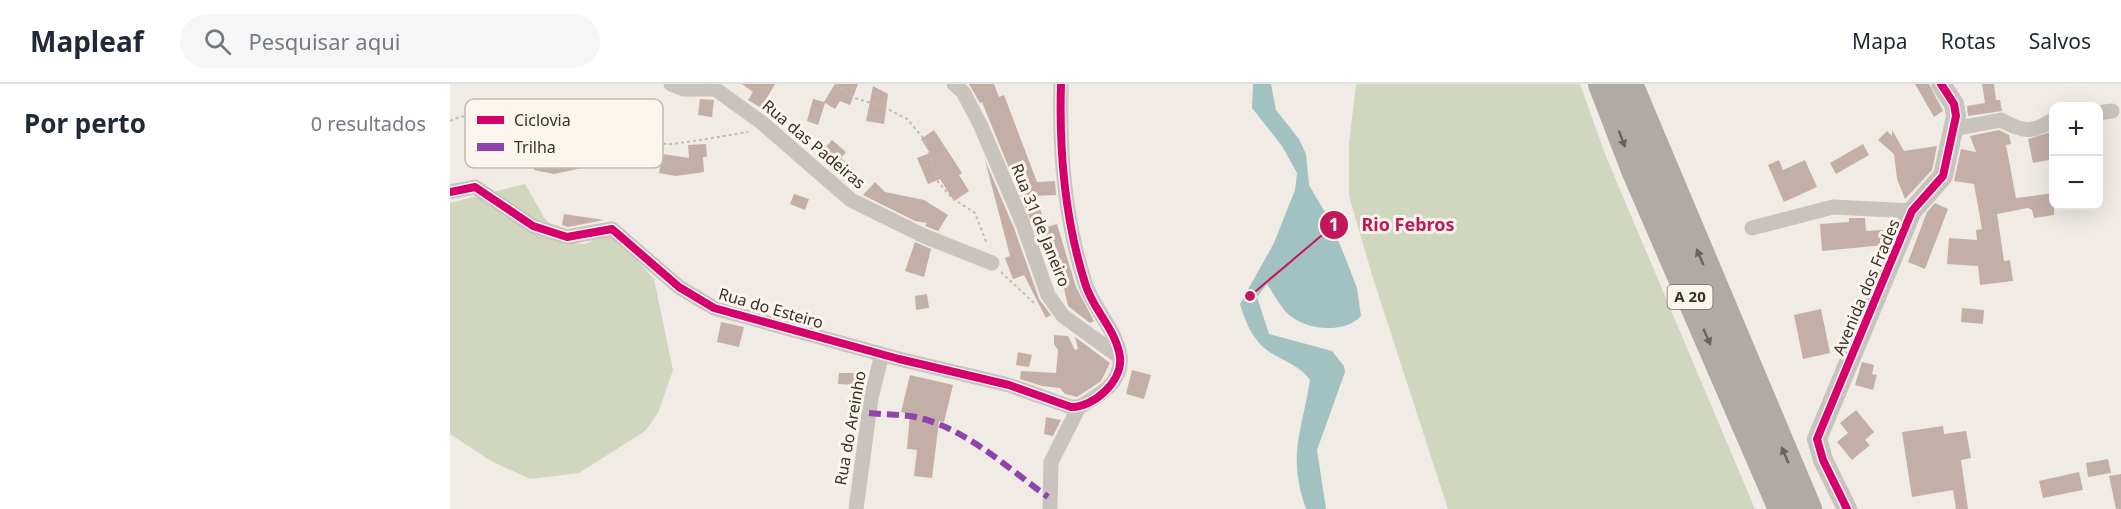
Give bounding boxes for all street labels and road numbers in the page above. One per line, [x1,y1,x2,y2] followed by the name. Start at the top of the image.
[758,94,870,194] street label: Rua das Padeiras
[1006,160,1076,290] street label: Rua 31 de Janeiro
[1827,216,1905,358] street label: Avenida dos Frades
[716,283,826,333] street label: Rua do Esteiro
[1668,285,1712,309] road number: A 20
[829,369,871,487] street label: Rua do Areinho

